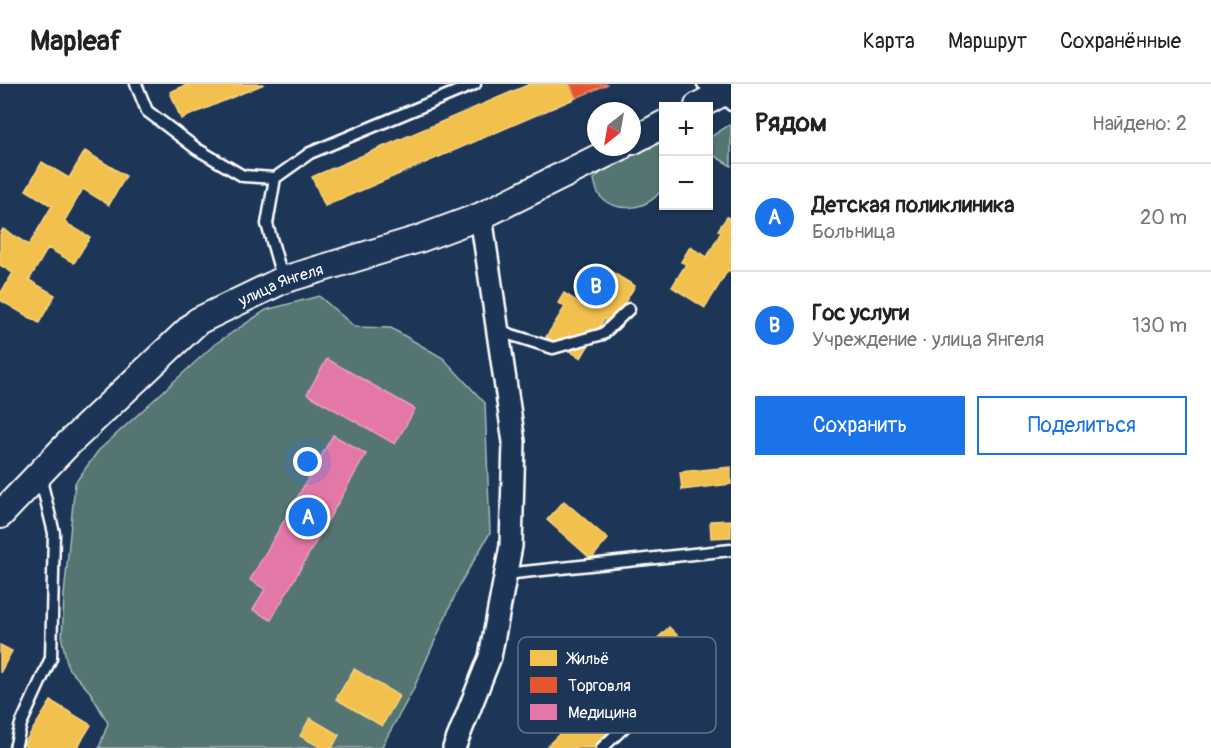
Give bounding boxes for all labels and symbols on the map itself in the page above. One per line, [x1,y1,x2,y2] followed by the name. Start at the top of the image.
[587,102,641,156] north arrow
[234,259,326,311] street label: улица Янгеля
[576,264,616,308] pin: B
[293,447,322,476] your location
[288,494,328,540] pin: A
[518,637,716,733] legend
[565,649,609,669] text: Жильё
[568,676,631,696] text: Торговля
[568,703,637,723] text: Медицина

